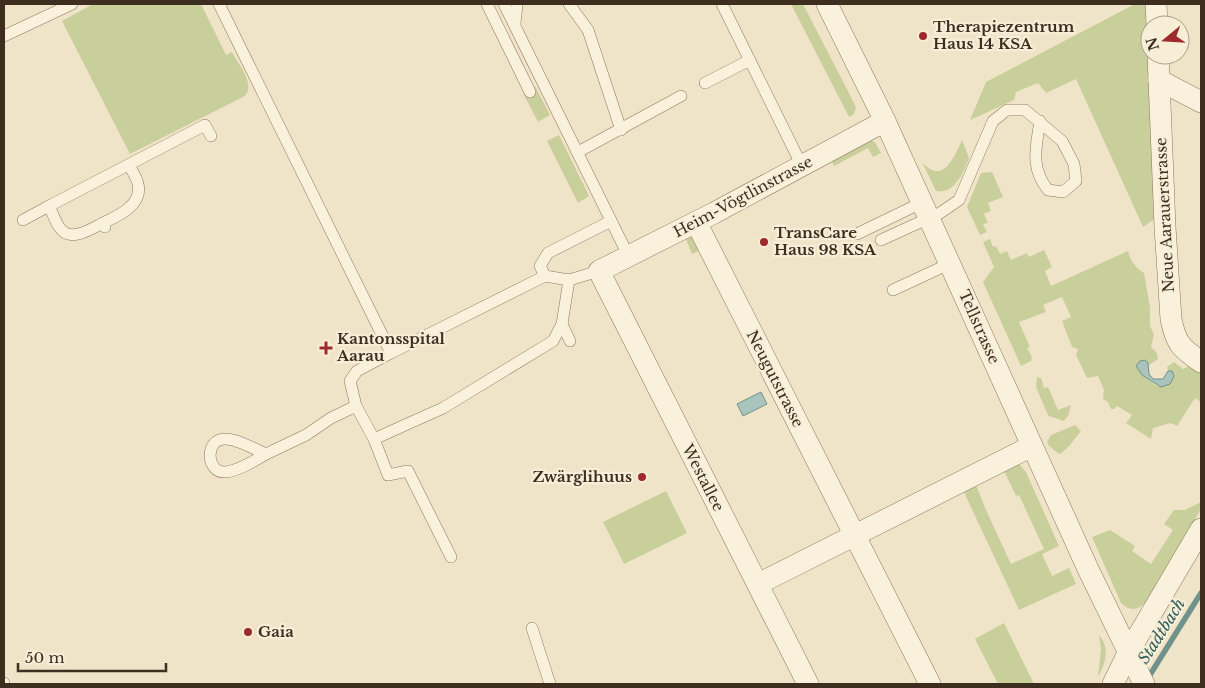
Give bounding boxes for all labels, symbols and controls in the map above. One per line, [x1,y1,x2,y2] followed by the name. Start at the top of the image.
[1140,15,1190,65] north arrow
[933,17,1075,53] place label: Therapiezentrum Haus 14 KSA
[917,30,929,42] marker: Therapiezentrum Haus 14 KSA
[1142,35,1163,53] text: N
[1151,137,1178,293] street label: Neue Aarauerstrasse
[670,152,816,241] street label: Heim-Vögtlinstrasse
[774,223,877,259] place label: TransCare Haus 98 KSA
[758,236,770,248] marker: TransCare Haus 98 KSA
[955,287,1004,367] street label: Tellstrasse
[743,327,808,431] street label: Neugutstrasse
[336,329,446,365] place label: Kantonsspital Aarau
[319,341,333,355] marker: Kantonsspital Aarau
[678,440,728,515] street label: Westallee
[532,467,632,486] place label: Zwärglihuus
[636,471,648,483] marker: Zwärglihuus
[1133,595,1189,667] water label: Stadtbach
[258,622,294,641] place label: Gaia
[242,626,254,638] marker: Gaia
[18,640,165,672] scale bar
[25,648,65,667] text: 50 m

